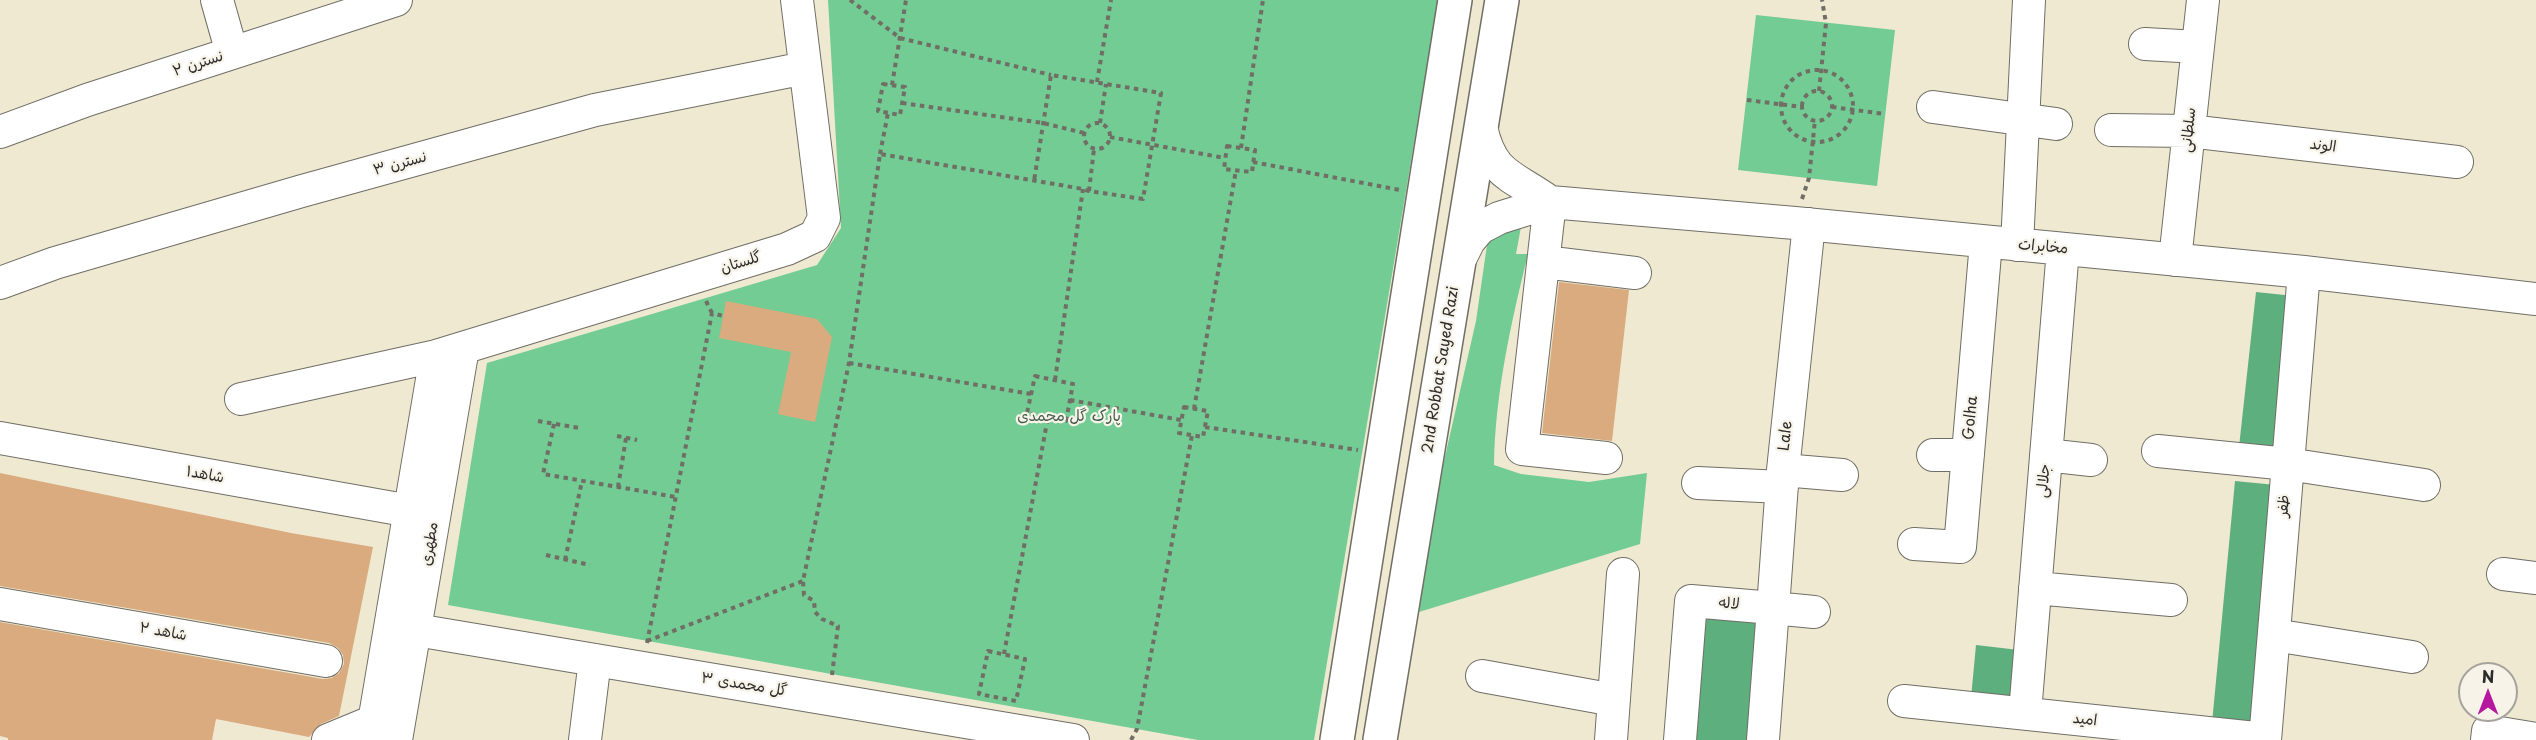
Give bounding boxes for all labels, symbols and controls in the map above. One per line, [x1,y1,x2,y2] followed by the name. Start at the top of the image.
[170,47,226,81] street label: نسترن ۲
[2178,107,2200,153] street label: سلطانی
[2309,135,2337,157] street label: الوند
[371,148,429,180] street label: نسترن ۳
[2017,236,2069,258] street label: مخابرات
[718,248,764,278] street label: گلستان
[1419,285,1463,455] street label: 2nd Robbat Sayed Razi
[1960,395,1982,441] street label: Golha
[1017,408,1121,426] park label: پارک گل محمدی
[1775,420,1797,452] street label: Lale
[185,463,225,487] street label: شاهد۱
[2034,463,2054,499] street label: جلالی
[2274,494,2294,518] street label: ظفر
[418,521,442,567] street label: مطهری
[1718,594,1740,614] street label: لاله
[138,619,188,645] street label: شاهد ۲
[2458,662,2518,722] north arrow
[2482,664,2494,688] text: N
[700,669,788,701] street label: گل محمدی ۳
[2072,710,2098,730] street label: امید

